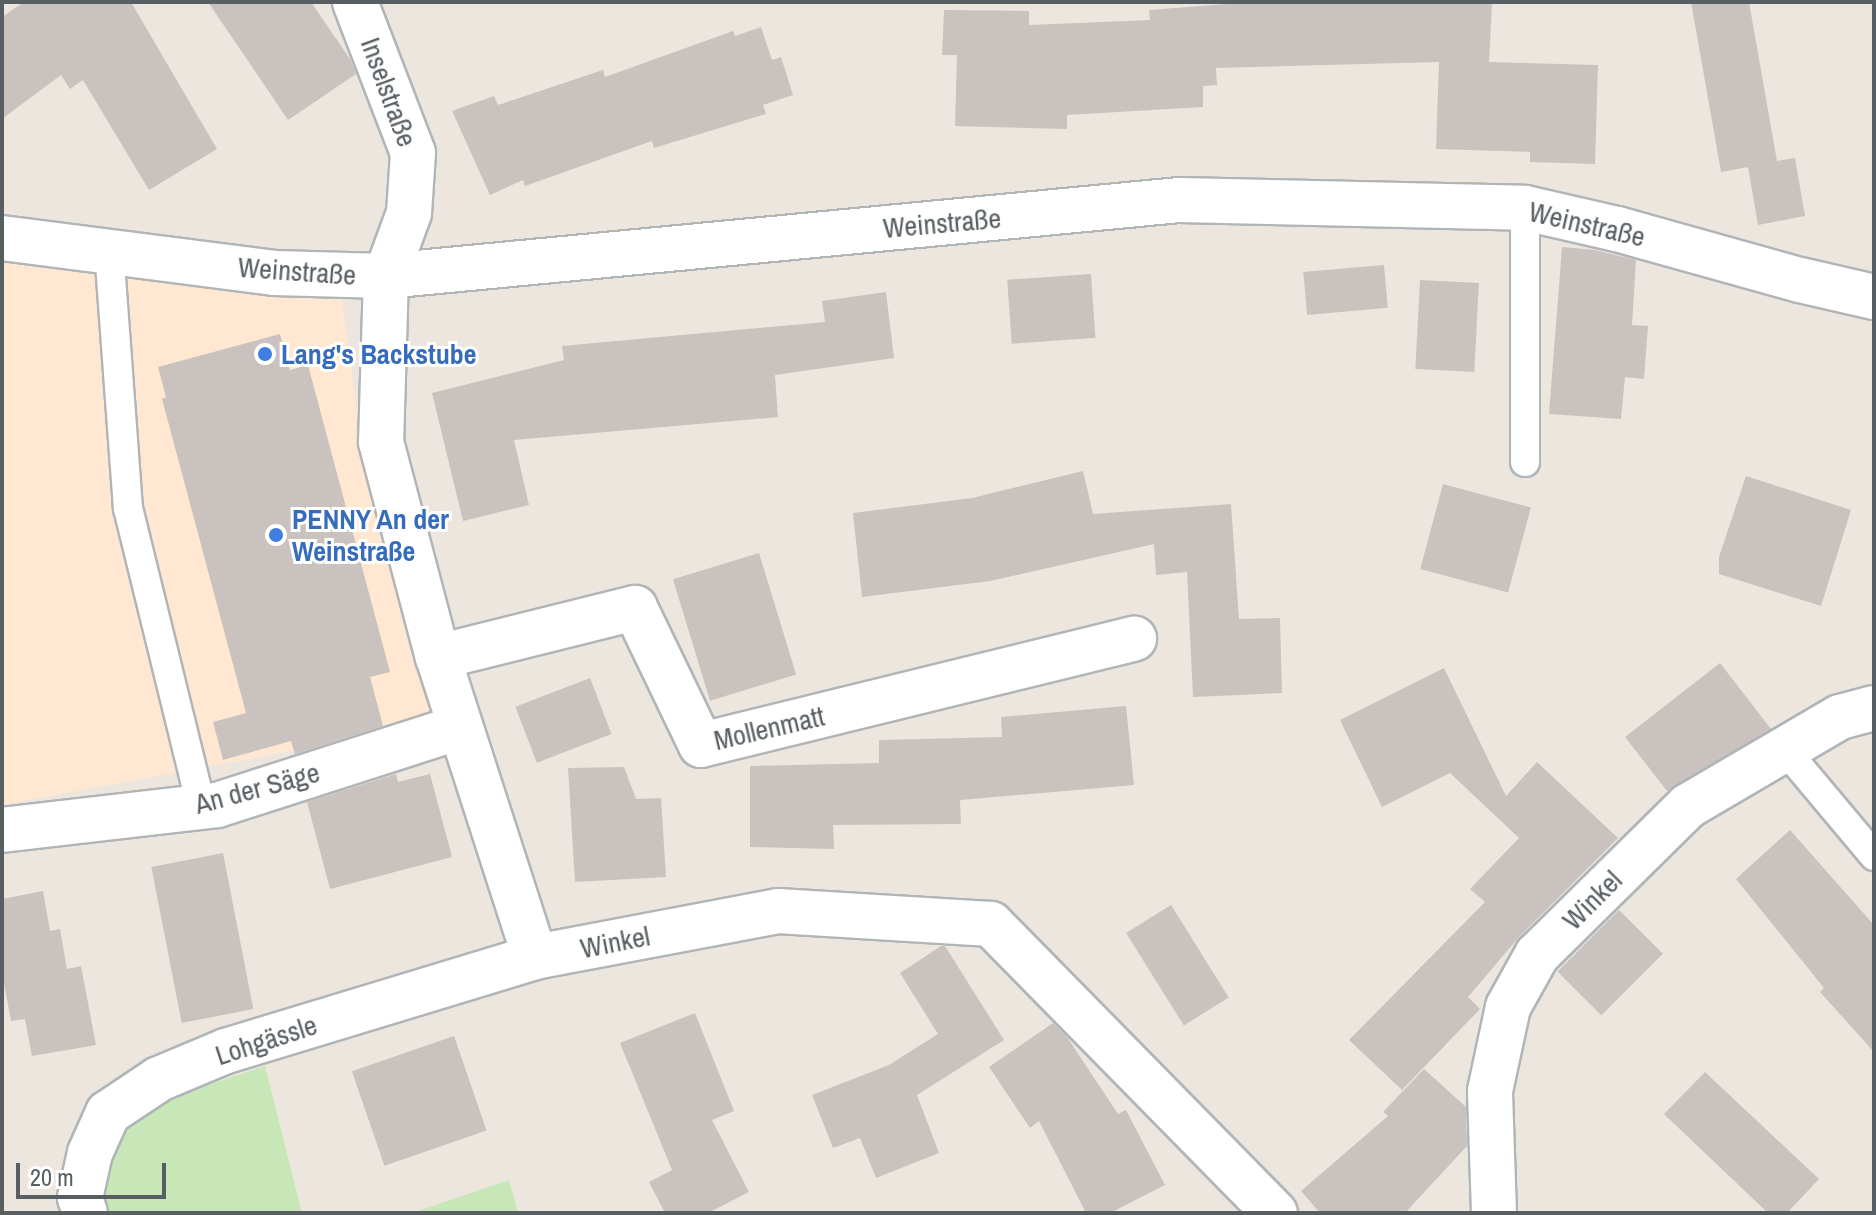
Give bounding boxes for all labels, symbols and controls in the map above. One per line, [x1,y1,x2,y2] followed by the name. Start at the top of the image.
[354,33,424,151] street label: Inselstraße
[1526,194,1648,254] street label: Weinstraße
[882,201,1002,245] street label: Weinstraße
[237,250,357,292] street label: Weinstraße
[281,337,477,371] place label: Lang's Backstube
[256,345,274,363] marker: Lang's Backstube
[292,502,450,568] place label: PENNY An der Weinstraße
[267,526,285,544] marker: PENNY An der Weinstraße
[711,699,827,757] street label: Mollenmatt
[191,755,323,821] street label: An der Säge
[1555,863,1629,937] street label: Winkel
[577,919,653,965] street label: Winkel
[211,1008,321,1072] street label: Lohgässle
[20,1147,170,1197] scale bar
[30,1161,74,1193] text: 20 m

